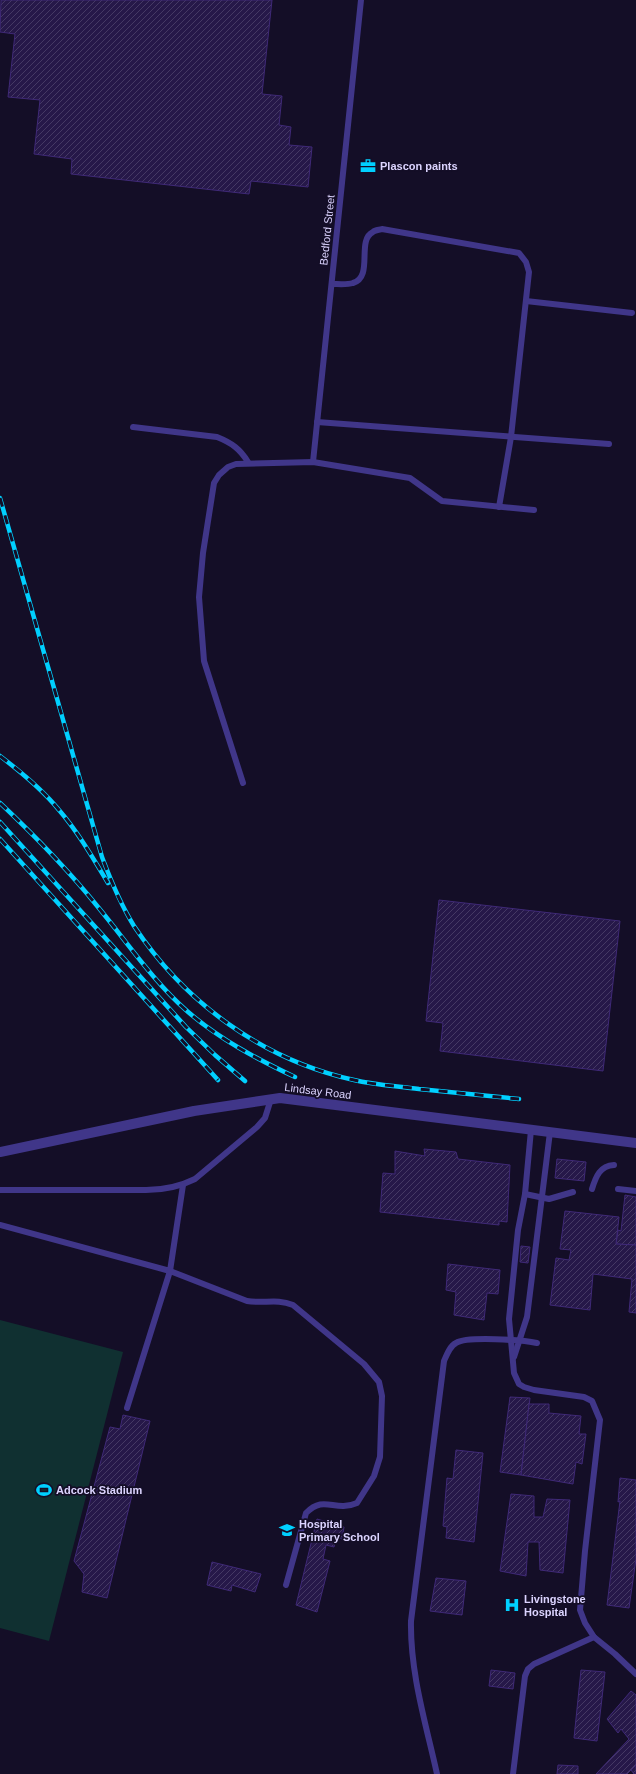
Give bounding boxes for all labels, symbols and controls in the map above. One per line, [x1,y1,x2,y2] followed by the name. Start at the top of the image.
[359,157,377,175] office icon: Plascon paints
[380,160,458,172] place label: Plascon paints
[317,194,337,266] street label: Bedford Street
[284,1081,352,1101] street label: Lindsay Road
[35,1481,53,1499] sports icon: Adcock Stadium
[56,1484,142,1496] place label: Adcock Stadium
[299,1518,380,1543] place label: Hospital Primary School
[278,1521,296,1539] school or university icon: Hospital Primary School
[524,1593,586,1618] place label: Livingstone Hospital
[503,1596,521,1614] hospital icon: Livingstone Hospital

